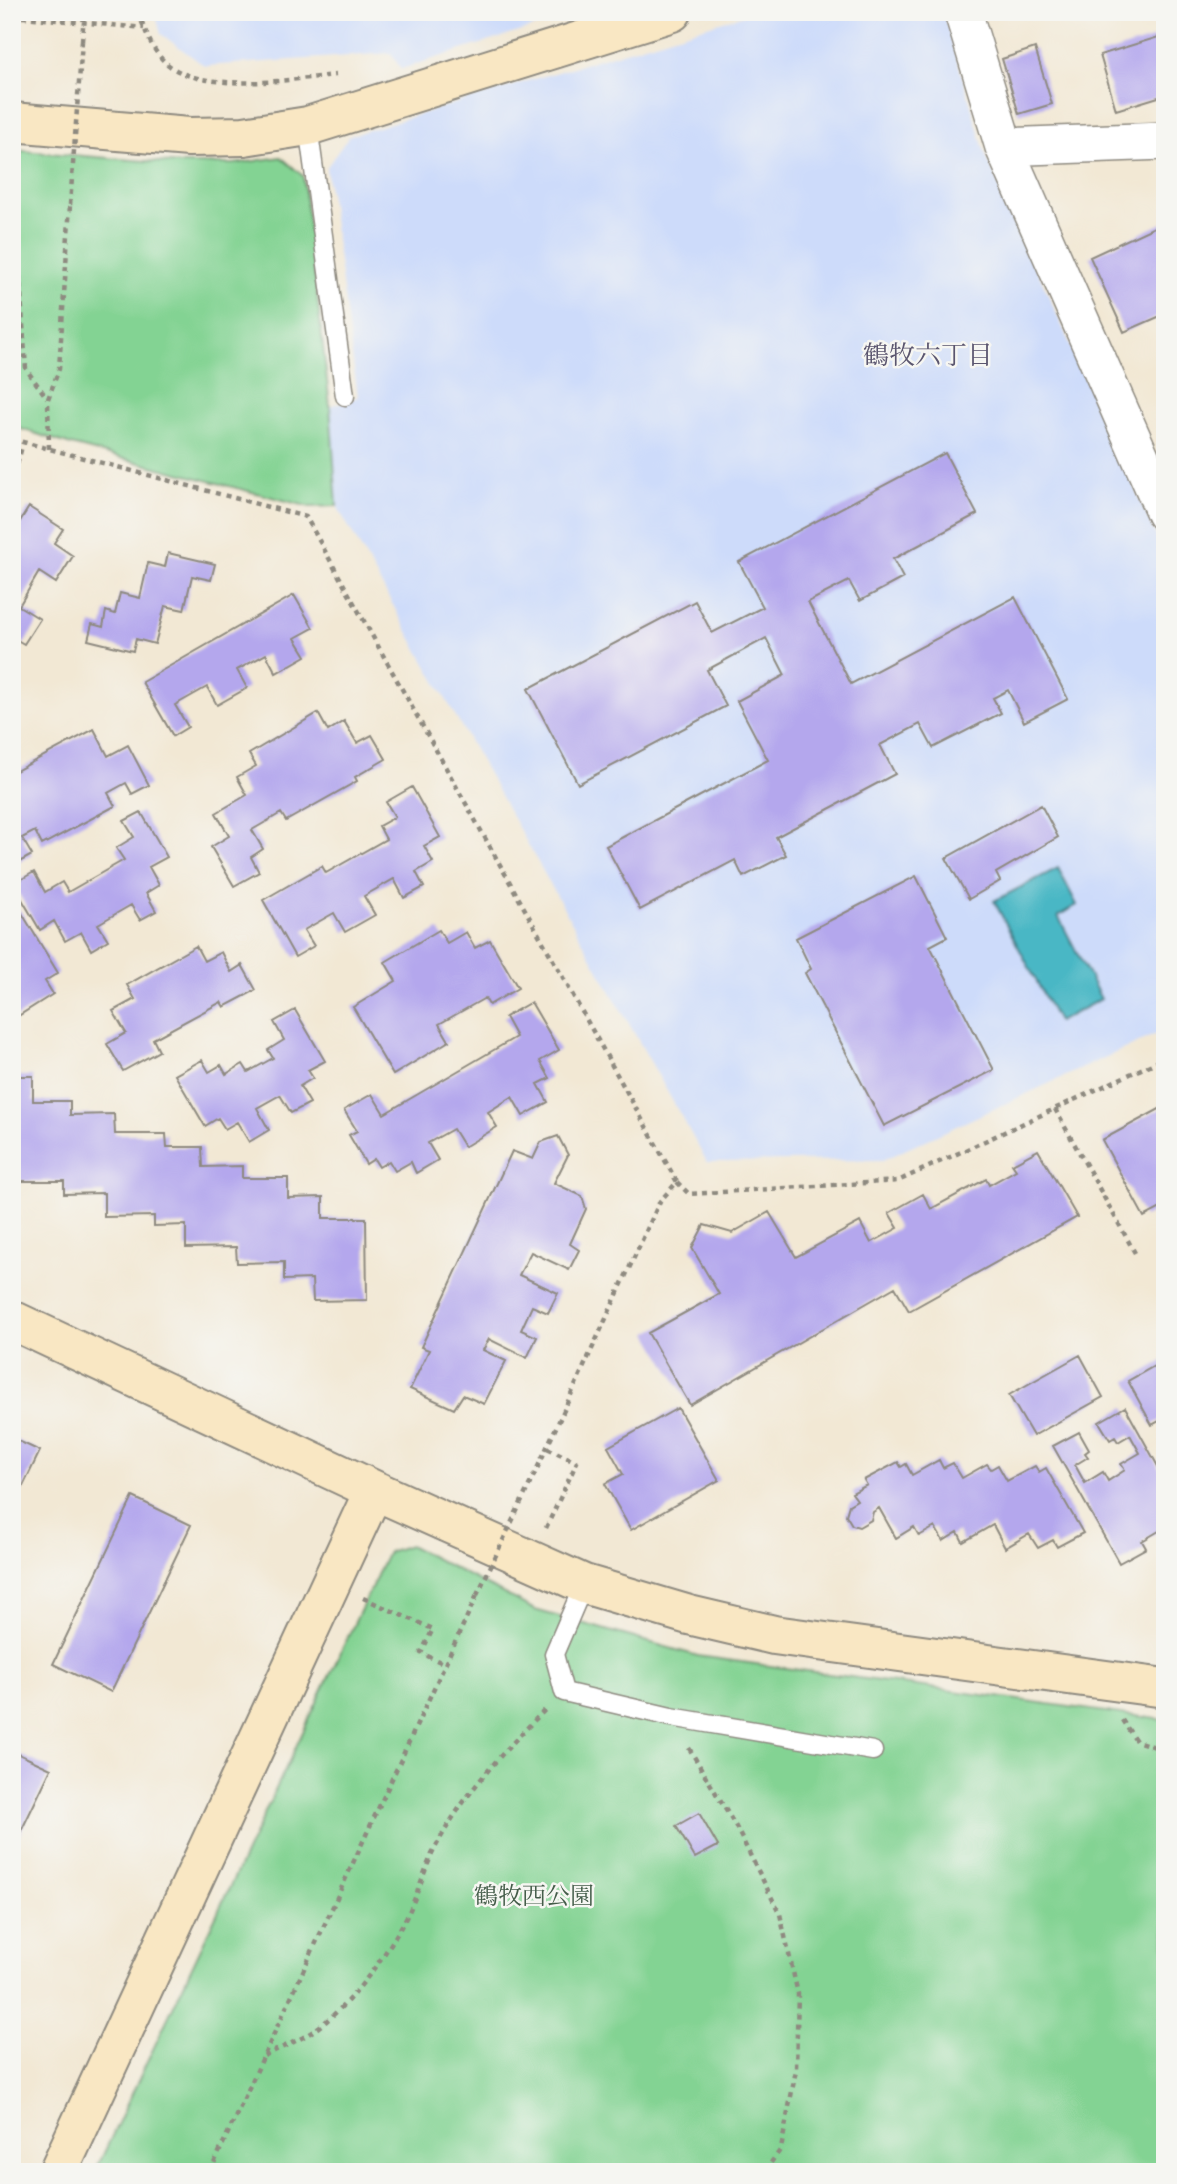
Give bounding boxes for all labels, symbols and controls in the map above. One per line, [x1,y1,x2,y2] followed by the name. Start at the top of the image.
[863,339,993,371] district label: 鶴牧六丁目
[474,1881,594,1911] park label: 鶴牧西公園

